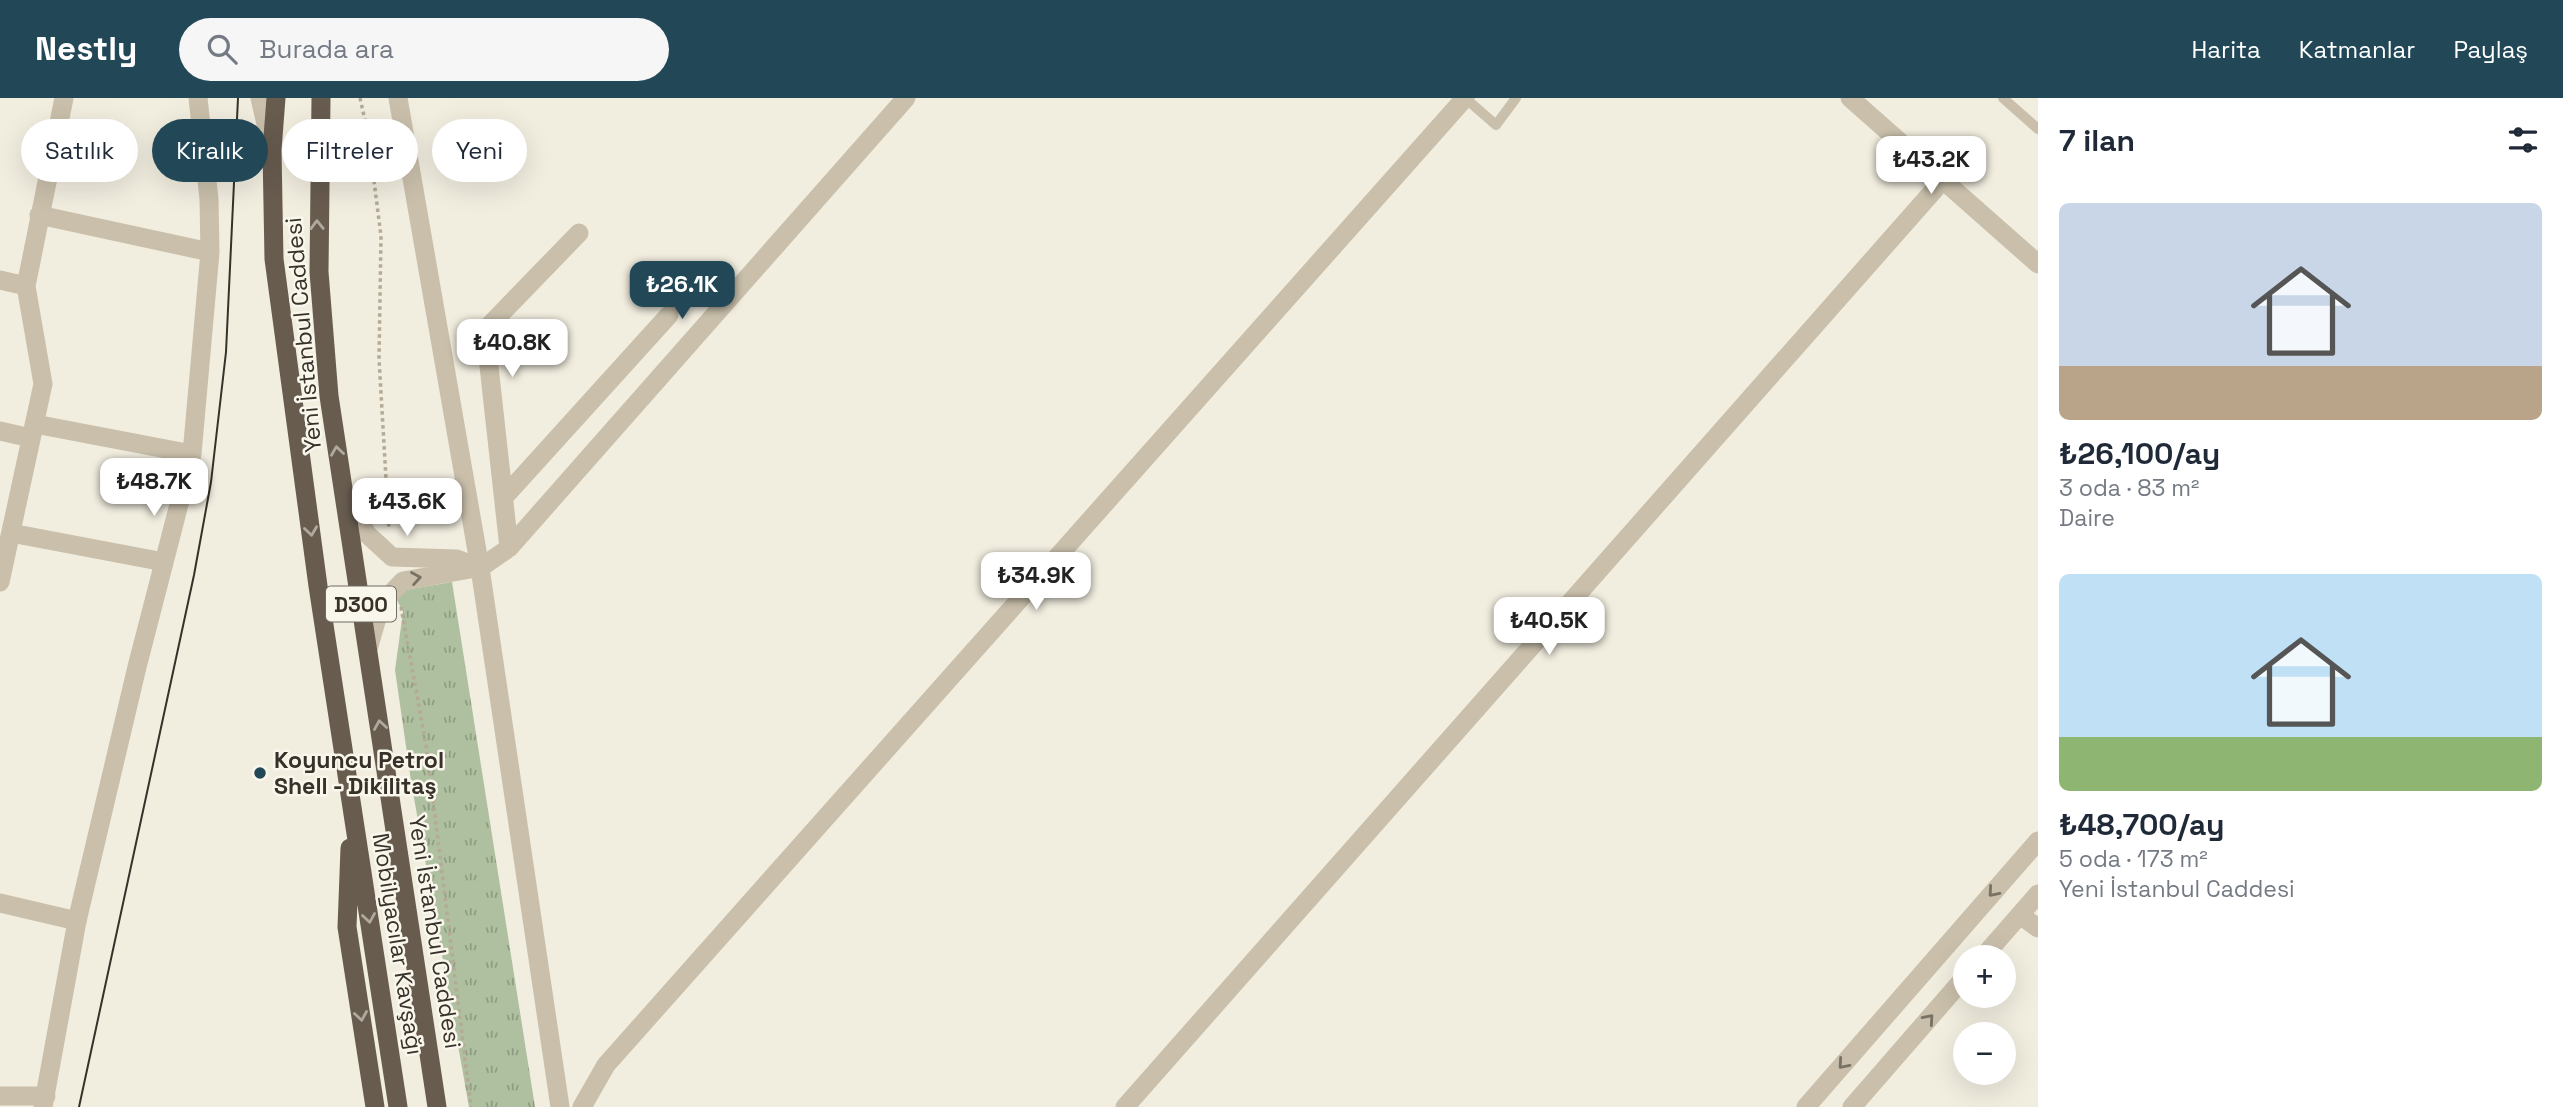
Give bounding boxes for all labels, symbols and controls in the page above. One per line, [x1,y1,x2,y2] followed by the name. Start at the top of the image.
[179,18,669,81] search box
[35,28,137,70] text: Nestly
[203,30,241,68] icon: search
[259,32,394,66] text: Burada ara
[2192,34,2261,65] text: Harita
[2299,34,2415,65] text: Katmanlar
[2453,34,2528,65] text: Paylaş
[21,119,138,182] chip: Satılık
[152,119,268,182] chip: Kiralık
[282,119,418,182] chip: Filtreler
[432,119,527,182] chip: Yeni
[2059,121,2135,160] text: 7 ilan
[2504,121,2542,159] icon: filters
[1874,136,1988,196] pin: ₺43.2K
[1892,144,1970,174] text: ₺43.2K
[278,216,328,454] street label: Yeni İstanbul Caddesi
[310,219,325,230] one-way arrow
[2238,248,2364,374] icon: home
[625,262,739,321] pin: ₺26.1K
[646,269,718,299] text: ₺26.1K
[455,320,569,379] pin: ₺40.8K
[473,327,551,357] text: ₺40.8K
[2059,434,2220,473] text: ₺26,100/ay
[330,445,345,457] one-way arrow
[97,458,211,518] pin: ₺48.7K
[116,466,192,496] text: ₺48.7K
[2059,473,2200,503] text: 3 oda · 83 m²
[350,478,464,538] pin: ₺43.6K
[368,486,446,516] text: ₺43.6K
[2059,503,2115,533] text: Daire
[303,525,318,537] one-way arrow
[979,552,1093,612] pin: ₺34.9K
[997,560,1075,590] text: ₺34.9K
[410,571,422,586] one-way arrow
[326,587,396,622] road number: D300
[1492,598,1606,657] pin: ₺40.5K
[1510,605,1588,635] text: ₺40.5K
[2238,619,2364,745] icon: home
[372,719,387,730] one-way arrow
[274,745,444,801] place label: Koyuncu Petrol Shell - Dikilitaş
[252,765,268,781] marker: Koyuncu Petrol Shell - Dikilitaş
[2059,805,2224,844] text: ₺48,700/ay
[402,813,468,1051] street label: Yeni İstanbul Caddesi
[366,831,430,1057] street label: Mobilyacılar Kavşağı
[2059,844,2208,874] text: 5 oda · 173 m²
[2059,874,2295,904] text: Yeni İstanbul Caddesi
[1989,884,2001,897] one-way arrow
[361,912,376,923] one-way arrow
[1953,945,2016,1085] map controls
[1953,945,2016,1008] button: +
[353,1010,368,1022] one-way arrow
[1921,1014,1933,1027] one-way arrow
[1953,1022,2016,1085] button: −
[1839,1055,1851,1068] one-way arrow

